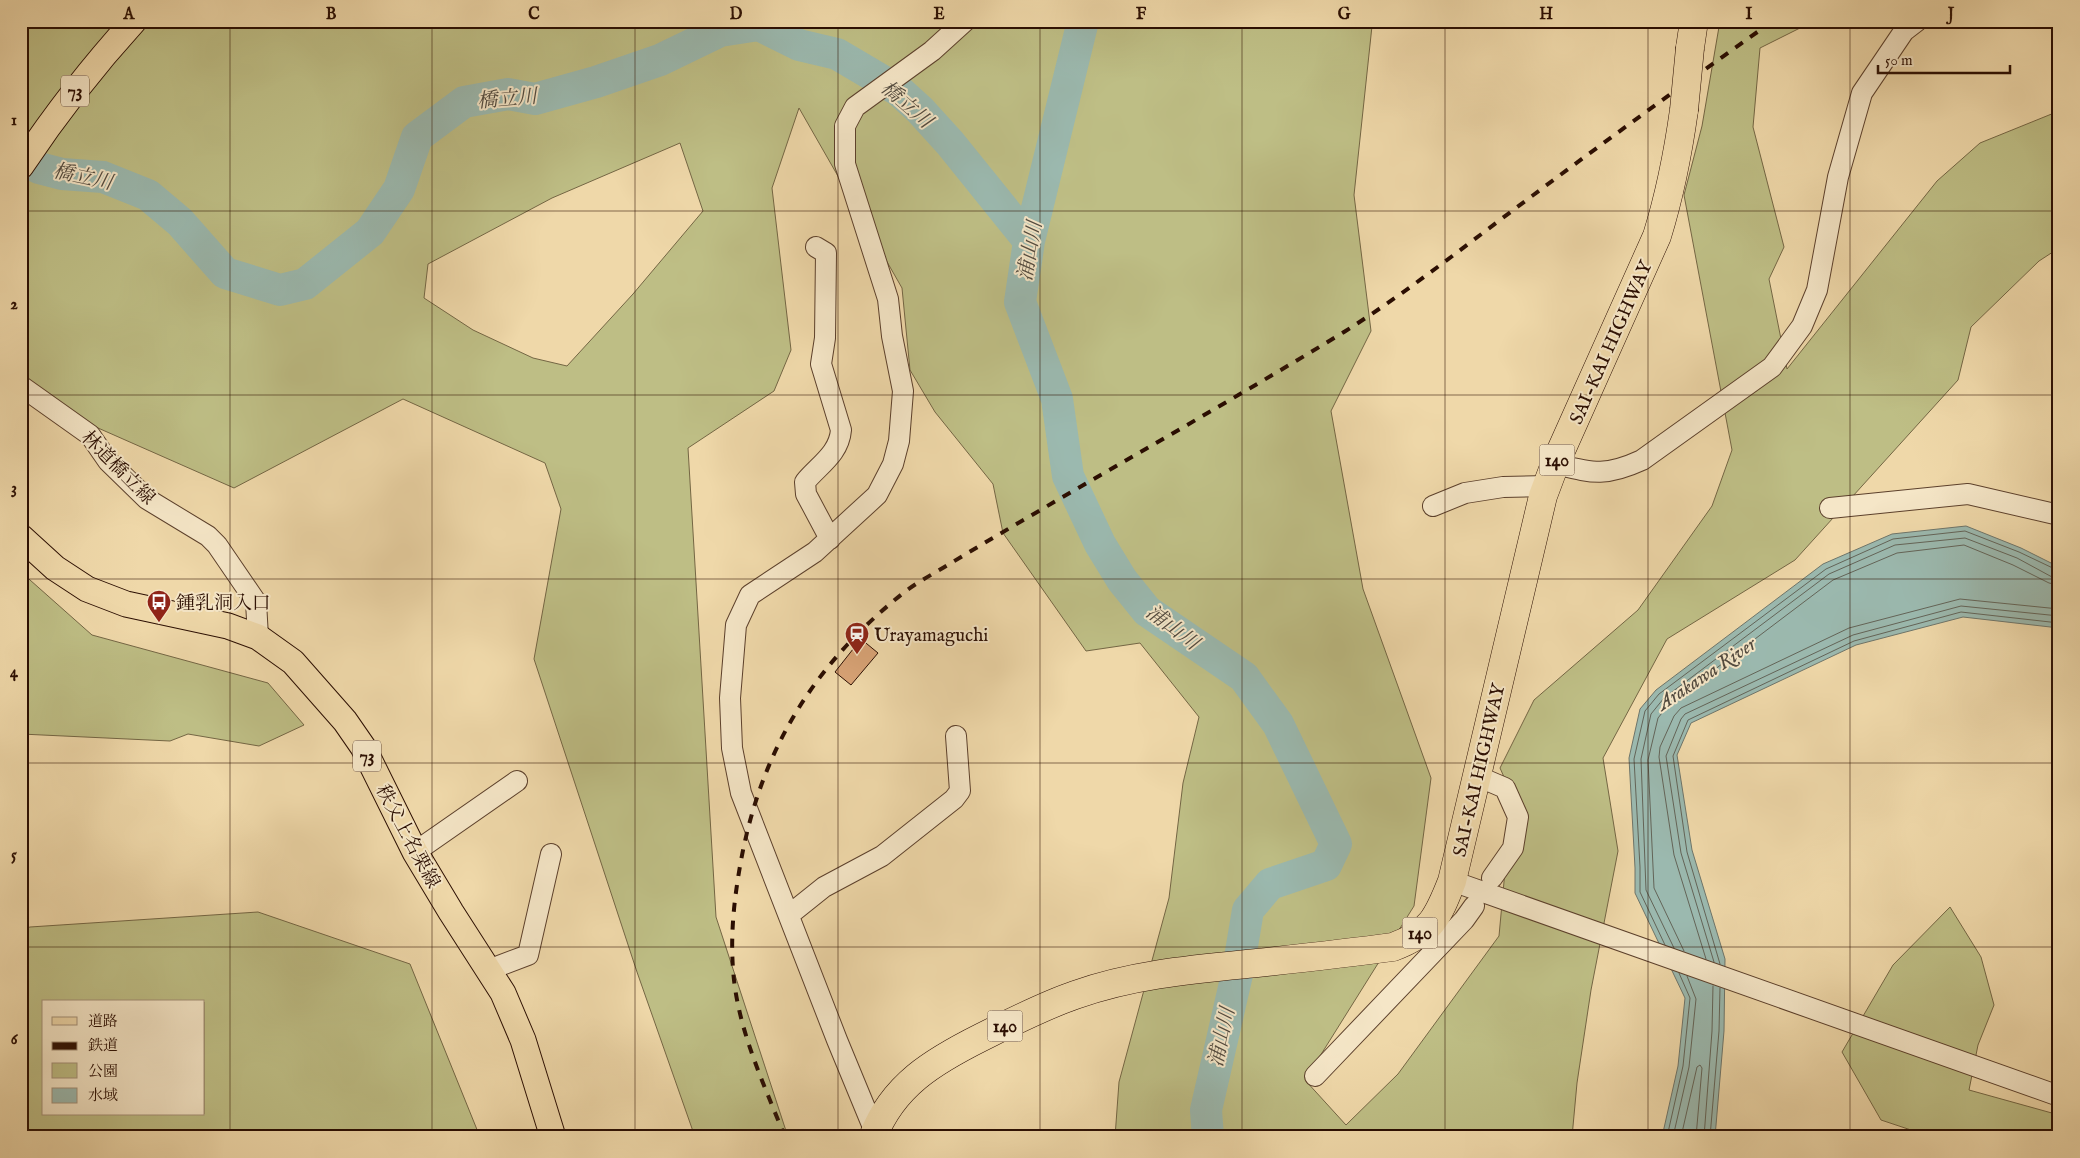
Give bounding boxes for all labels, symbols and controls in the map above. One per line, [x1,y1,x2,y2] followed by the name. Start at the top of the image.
[123,5,136,25] text: A
[326,5,337,25] text: B
[528,5,540,25] text: C
[730,5,743,25] text: D
[933,5,945,25] text: E
[1136,5,1147,25] text: F
[1338,5,1351,25] text: G
[1539,5,1553,25] text: H
[1746,5,1753,25] text: I
[1946,5,1955,25] text: J
[1878,42,2010,74] scale bar
[1885,51,1913,70] text: 50 m
[61,76,89,106] road number: 73
[875,76,938,136] water label: 橋立川
[476,84,540,115] water label: 橋立川
[11,111,17,131] text: 1
[51,159,117,196] water label: 橋立川
[1013,218,1048,283] water label: 浦山川
[1565,256,1659,428] street label: SAI-KAI HIGHWAY
[10,295,18,315] text: 2
[76,426,160,510] street label: 林道橋立線
[1540,444,1574,476] road number: 140
[11,479,17,499] text: 3
[146,589,172,623] bus stop icon: 鍾乳洞入口
[176,592,271,616] place label: 鍾乳洞入口
[1141,600,1205,657] water label: 浦山川
[844,621,870,655] station icon: Urayamaguchi
[874,624,988,648] place label: Urayamaguchi
[1651,631,1762,718] water label: Arakawa River
[10,663,19,683] text: 4
[1448,681,1512,859] street label: SAI-KAI HIGHWAY
[353,740,381,771] road number: 73
[370,781,445,893] street label: 秩父上名栗線
[11,846,17,866] text: 5
[1402,918,1438,948] road number: 140
[42,1000,205,1116] legend
[1204,1003,1241,1069] water label: 浦山川
[988,1010,1022,1042] road number: 140
[88,1012,118,1031] text: 道路
[11,1030,19,1050] text: 6
[88,1036,118,1055] text: 鉄道
[88,1062,118,1081] text: 公園
[88,1086,118,1105] text: 水域

